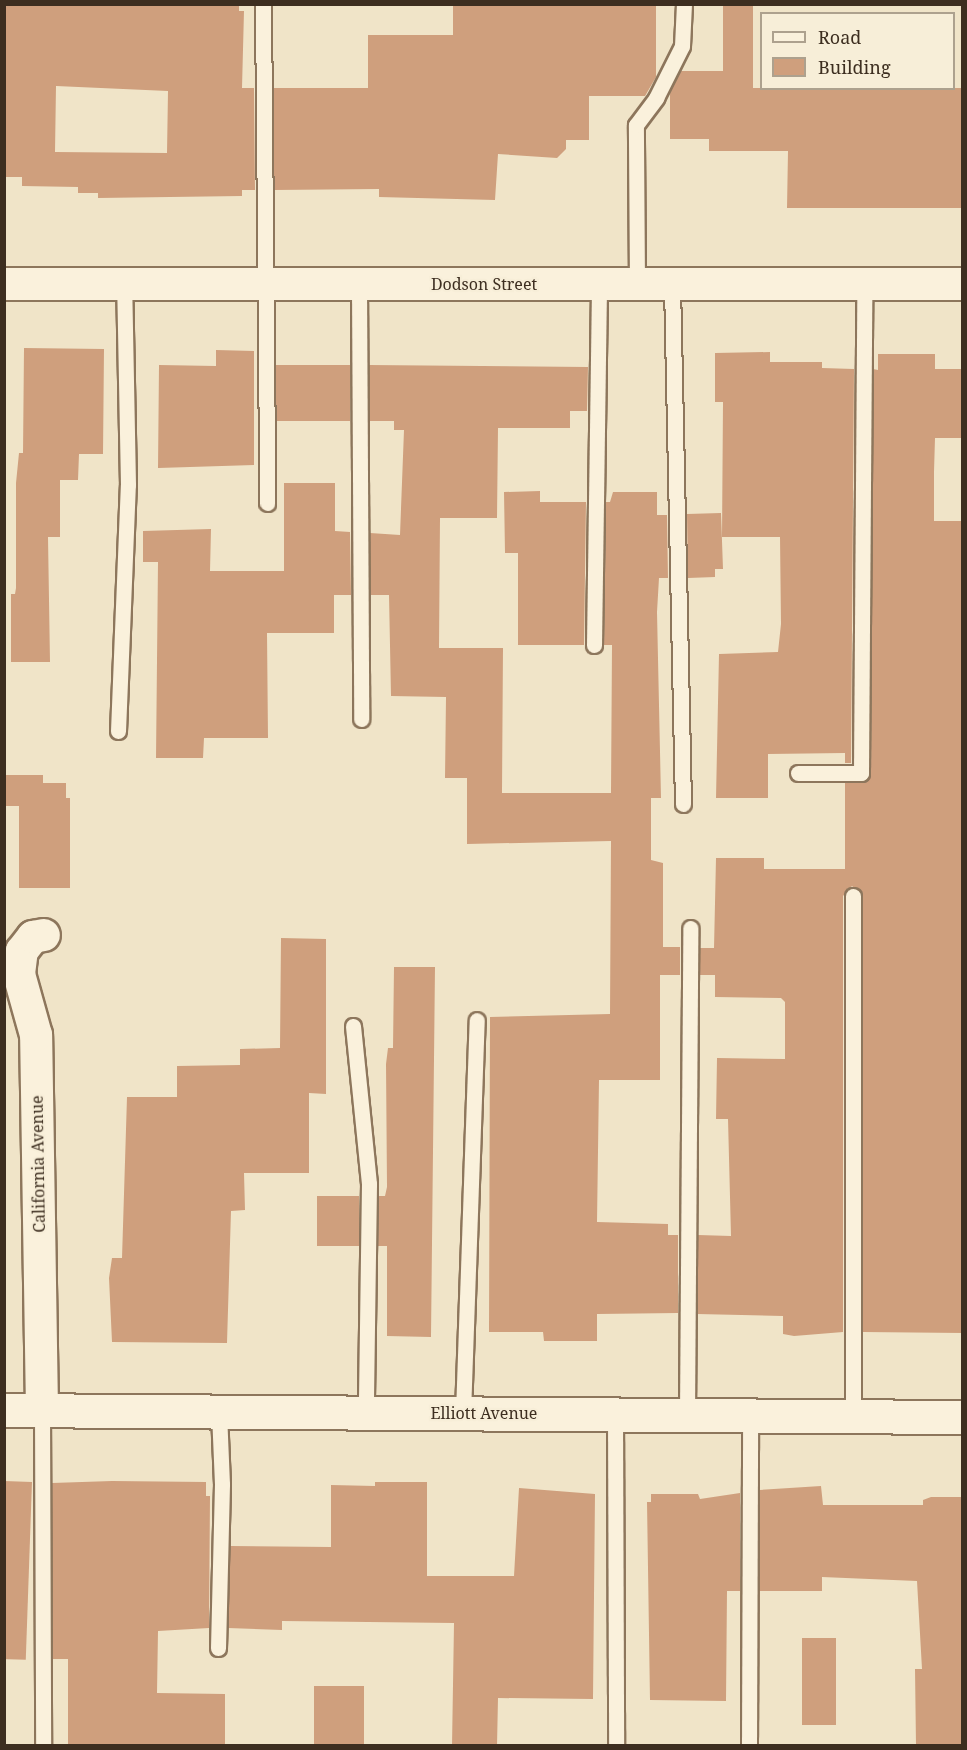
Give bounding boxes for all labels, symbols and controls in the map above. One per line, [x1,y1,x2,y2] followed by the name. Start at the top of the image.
[760,12,955,90] legend
[818,25,861,49] text: Road
[818,55,891,79] text: Building
[431,274,537,294] street label: Dodson Street
[27,1095,49,1233] street label: California Avenue
[431,1403,537,1423] street label: Elliott Avenue

